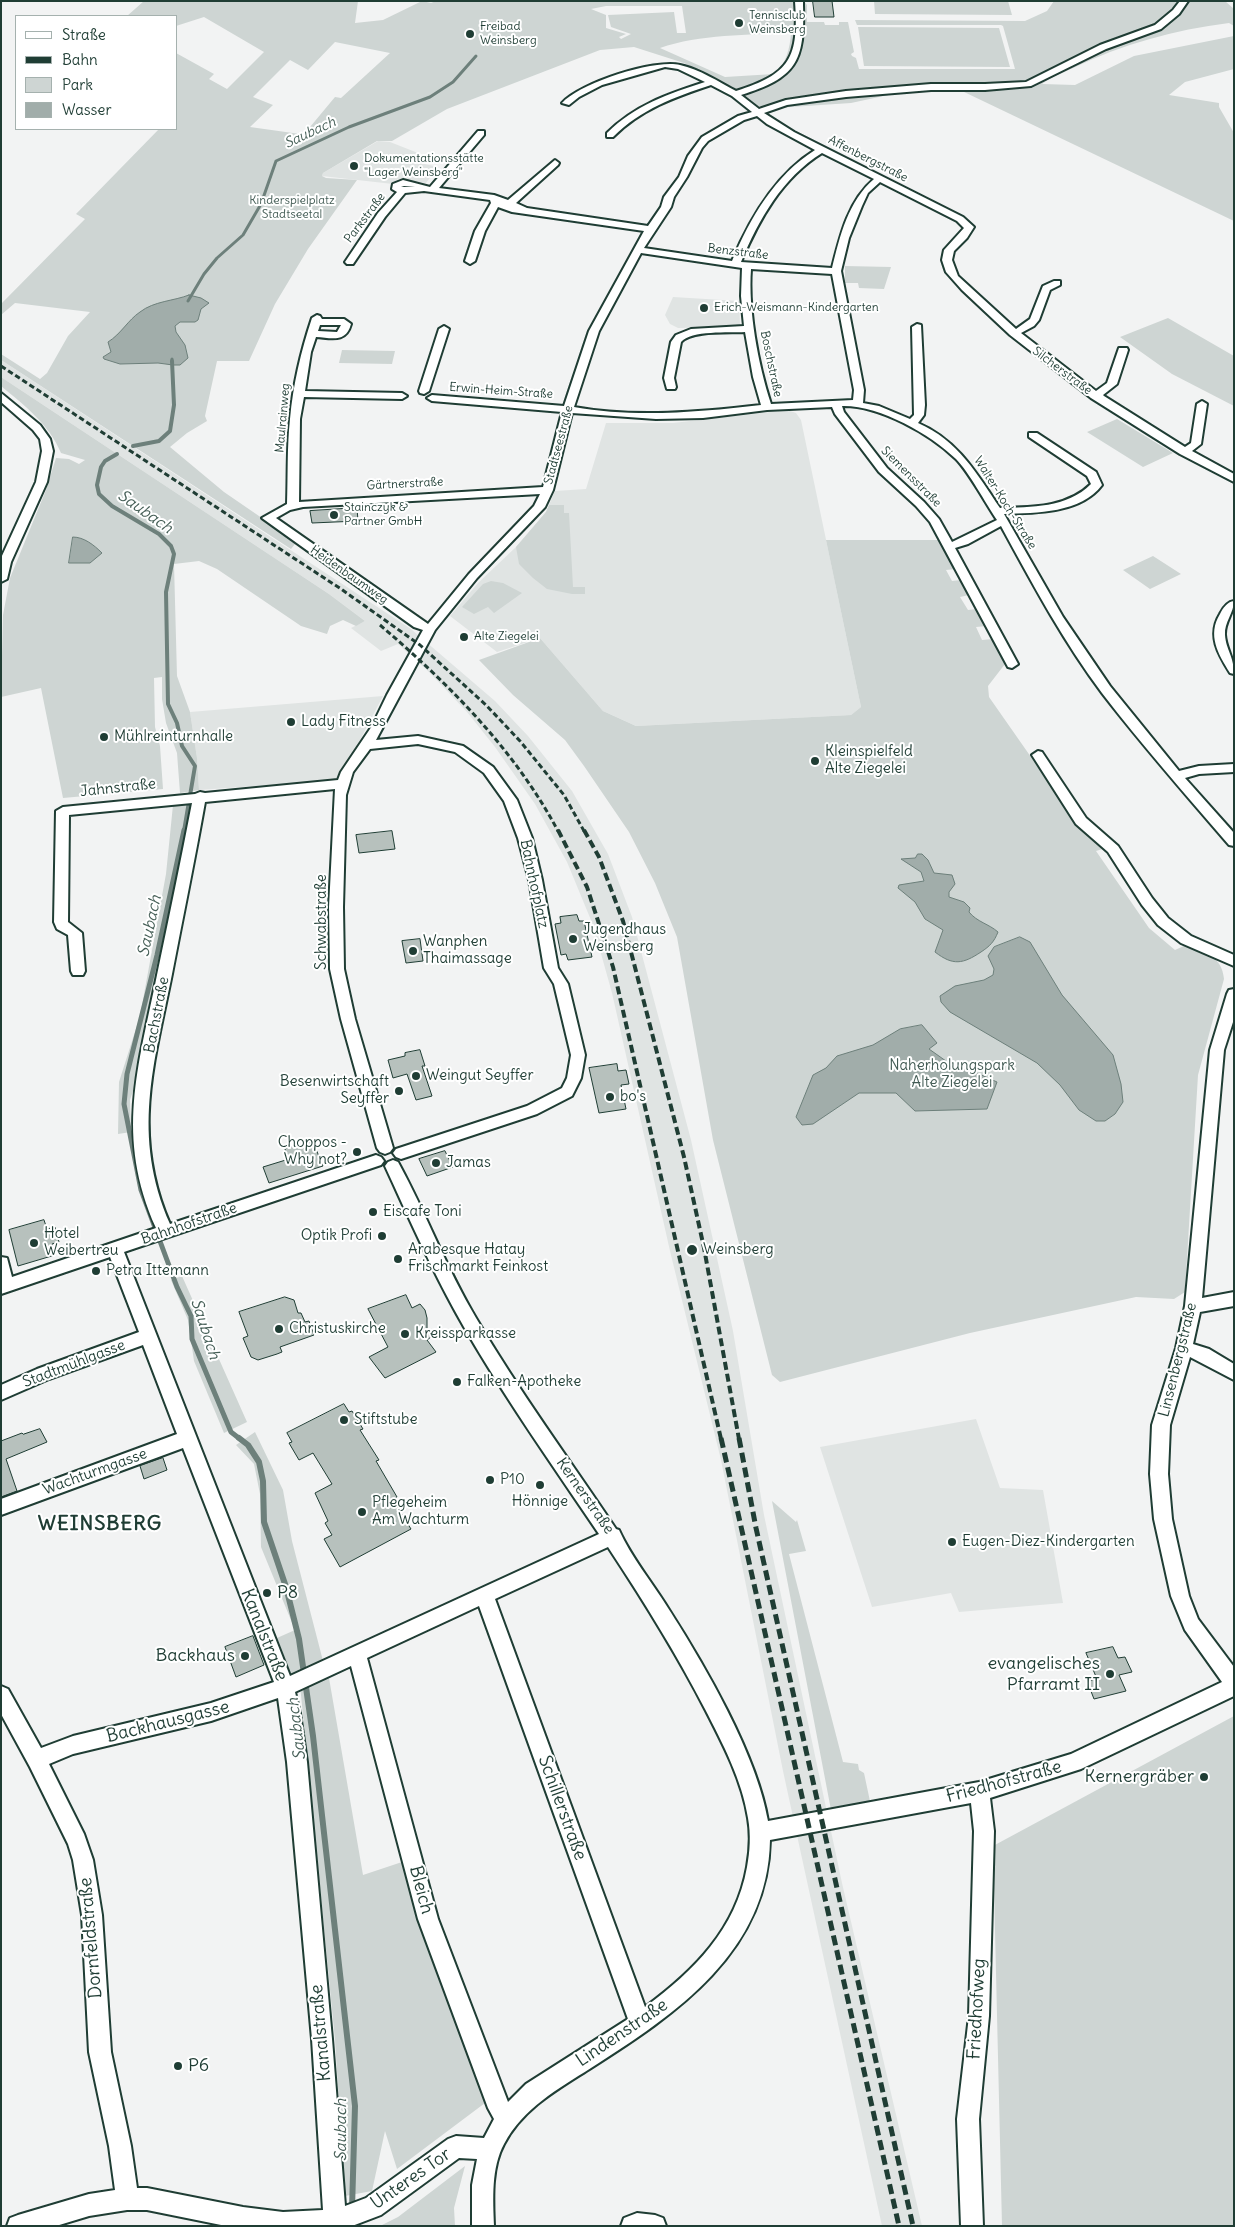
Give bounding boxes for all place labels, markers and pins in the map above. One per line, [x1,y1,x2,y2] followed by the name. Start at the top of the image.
[749,9,806,37] place label: Tennisclub Weinsberg
[733,17,745,29] marker: Tennisclub Weinsberg
[480,20,537,48] place label: Freibad Weinsberg
[464,28,476,40] marker: Freibad Weinsberg
[364,152,484,180] place label: Dokumentationsstätte "Lager Weinsberg"
[348,160,360,172] marker: Dokumentationsstätte "Lager Weinsberg"
[714,301,879,315] place label: Erich-Weismann-Kindergarten
[698,302,710,314] marker: Erich-Weismann-Kindergarten
[344,501,422,529] place label: Stainczyk & Partner GmbH
[328,509,340,521] marker: Stainczyk & Partner GmbH
[474,630,539,644] place label: Alte Ziegelei
[458,631,470,643] marker: Alte Ziegelei
[301,713,386,731] place label: Lady Fitness
[285,716,297,728] marker: Lady Fitness
[114,728,233,746] place label: Mühlreinturnhalle
[98,731,110,743] marker: Mühlreinturnhalle
[825,743,913,778] place label: Kleinspielfeld Alte Ziegelei
[809,755,821,767] marker: Kleinspielfeld Alte Ziegelei
[583,921,666,956] place label: Jugendhaus Weinsberg
[423,933,512,968] place label: Wanphen Thaimassage
[567,933,579,945] marker: Jugendhaus Weinsberg
[407,945,419,957] marker: Wanphen Thaimassage
[426,1067,534,1085] place label: Weingut Seyffer
[410,1070,422,1082] marker: Weingut Seyffer
[280,1073,389,1108] place label: Besenwirtschaft Seyffer
[393,1085,405,1097] marker: Besenwirtschaft Seyffer
[620,1088,646,1106] place label: bo's
[604,1091,616,1103] marker: bo's
[278,1134,347,1169] place label: Choppos - Why not?
[351,1146,363,1158] marker: Choppos - Why not?
[446,1154,491,1172] place label: Jamas
[430,1157,442,1169] marker: Jamas
[383,1203,462,1221] place label: Eiscafe Toni
[367,1206,379,1218] marker: Eiscafe Toni
[44,1225,119,1260] place label: Hotel Weibertreu
[301,1227,372,1245] place label: Optik Profi
[376,1230,388,1242] marker: Optik Profi
[28,1237,40,1249] marker: Hotel Weibertreu
[408,1241,548,1276] place label: Arabesque Hatay Frischmarkt Feinkost
[703,1241,774,1259] place label: Weinsberg
[685,1243,699,1257] marker: Weinsberg
[392,1253,404,1265] marker: Arabesque Hatay Frischmarkt Feinkost
[106,1262,209,1280] place label: Petra Ittemann
[90,1265,102,1277] marker: Petra Ittemann
[289,1320,386,1338] place label: Christuskirche
[273,1323,285,1335] marker: Christuskirche
[415,1325,516,1343] place label: Kreissparkasse
[399,1328,411,1340] marker: Kreissparkasse
[467,1373,581,1391] place label: Falken-Apotheke
[451,1376,463,1388] marker: Falken-Apotheke
[354,1411,417,1429] place label: Stiftstube
[338,1414,350,1426] marker: Stiftstube
[500,1471,525,1489] place label: P10
[484,1474,496,1486] marker: P10
[534,1479,546,1491] marker: Hönnige
[512,1493,568,1511] place label: Hönnige
[372,1494,469,1529] place label: Pflegeheim Am Wachturm
[356,1506,368,1518] marker: Pflegeheim Am Wachturm
[962,1533,1135,1551] place label: Eugen-Diez-Kindergarten
[946,1536,958,1548] marker: Eugen-Diez-Kindergarten
[277,1582,298,1604] place label: P8
[261,1587,273,1599] marker: P8
[155,1645,235,1667] place label: Backhaus
[239,1650,251,1662] marker: Backhaus
[988,1653,1100,1696] place label: evangelisches Pfarramt II
[1104,1668,1116,1680] marker: evangelisches Pfarramt II
[1085,1766,1194,1788] place label: Kernergräber
[1198,1771,1210,1783] marker: Kernergräber
[188,2055,209,2077] place label: P6
[172,2060,184,2072] marker: P6

